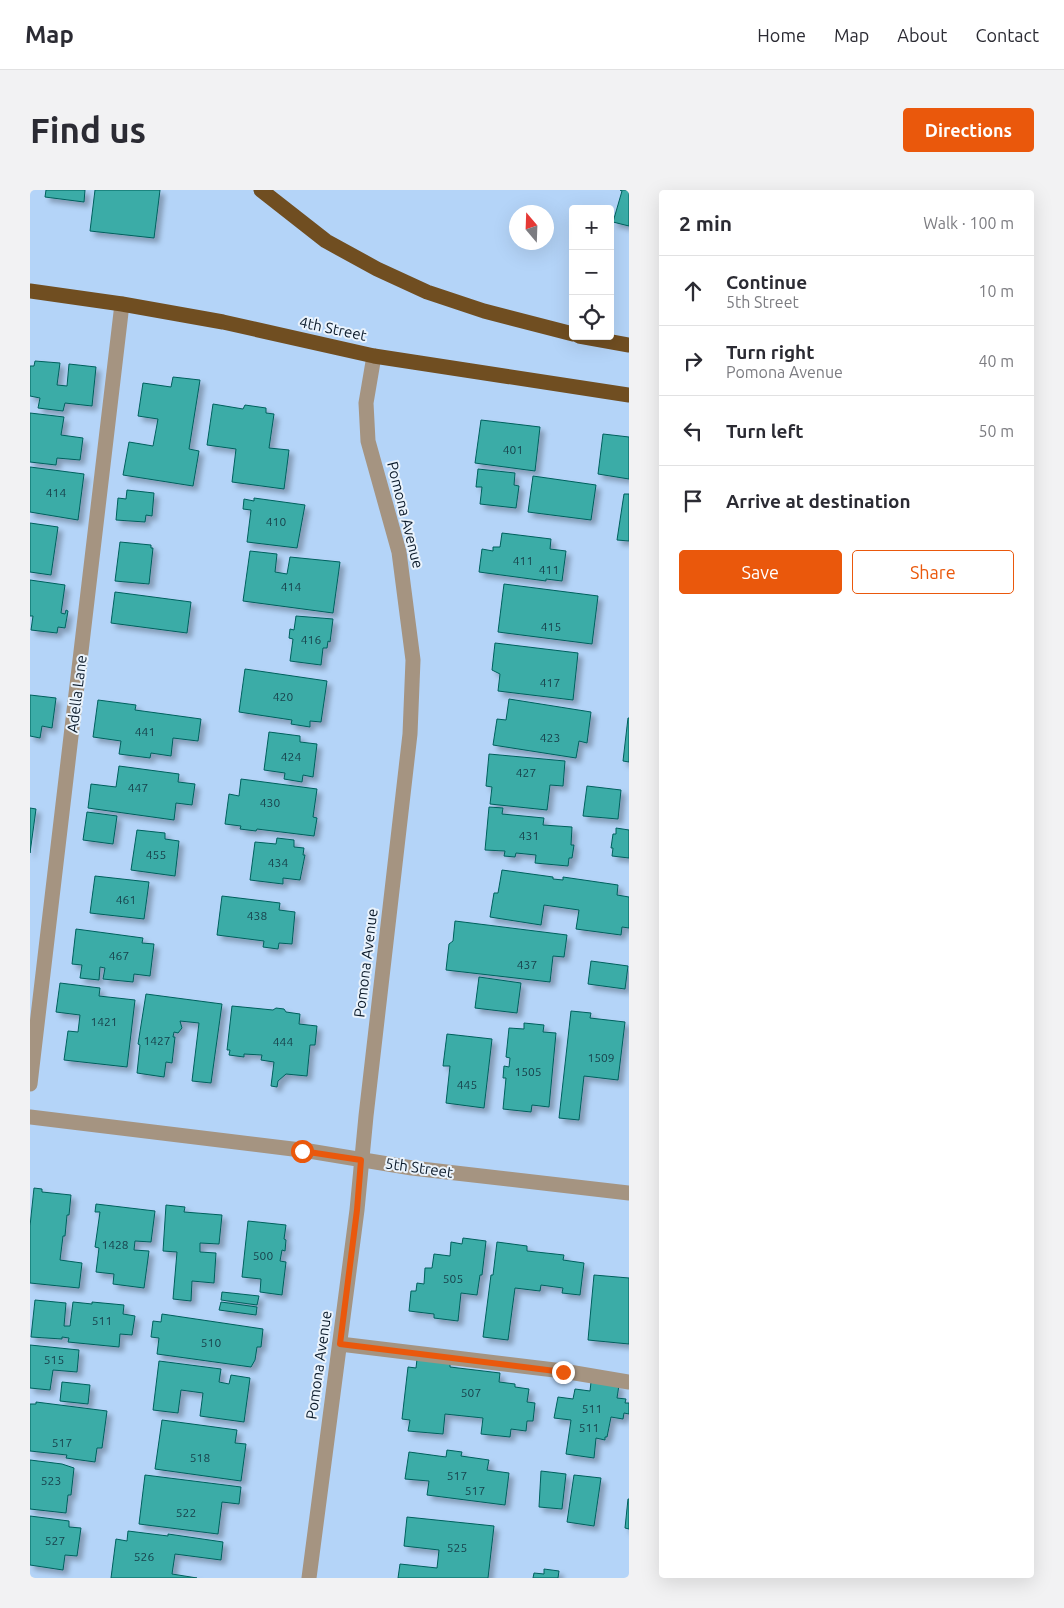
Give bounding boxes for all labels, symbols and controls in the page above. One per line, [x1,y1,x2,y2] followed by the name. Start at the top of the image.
[25,21,74,48] text: Map
[757,25,806,45] text: Home
[834,25,869,45] text: Map
[897,25,947,45] text: About
[975,25,1039,45] text: Contact
[903,108,1034,152] button: Directions
[30,110,146,150] text: Find us
[509,205,554,250] north arrow
[569,205,614,340] map controls
[569,205,614,250] button: +
[679,211,732,235] text: 2 min
[923,214,1014,232] text: Walk · 100 m
[569,250,614,295] button: −
[726,271,807,293] text: Continue
[679,277,707,305] icon: ahead
[978,282,1014,300] text: 10 m
[726,293,799,311] text: 5th Street
[569,295,614,340] button: locate
[298,313,368,344] street label: 4th Street
[726,341,814,363] text: Turn right
[679,347,707,375] icon: right
[978,352,1014,370] text: 40 m
[726,363,843,381] text: Pomona Avenue
[679,417,707,445] icon: left
[726,420,804,442] text: Turn left
[978,422,1014,440] text: 50 m
[503,443,523,456] house number: 401
[384,460,427,570] street label: Pomona Avenue
[46,486,66,499] house number: 414
[679,487,707,515] icon: arrive
[726,490,911,512] text: Arrive at destination
[266,515,286,528] house number: 410
[679,550,842,594] button: Save
[852,550,1014,594] button: Share
[513,554,533,567] house number: 411
[539,563,559,576] house number: 411
[281,580,301,593] house number: 414
[541,620,561,633] house number: 415
[301,633,321,646] house number: 416
[63,654,90,734] street label: Adella Lane
[540,676,560,689] house number: 417
[273,690,293,703] house number: 420
[135,725,155,738] house number: 441
[540,731,560,744] house number: 423
[281,750,301,763] house number: 424
[516,766,536,779] house number: 427
[128,781,148,794] house number: 447
[260,796,280,809] house number: 430
[519,829,539,842] house number: 431
[146,848,166,861] house number: 455
[268,856,288,869] house number: 434
[116,893,136,906] house number: 461
[350,908,381,1018] street label: Pomona Avenue
[247,909,267,922] house number: 438
[109,949,129,962] house number: 467
[517,958,537,971] house number: 437
[90,1015,118,1028] house number: 1421
[143,1034,171,1047] house number: 1427
[273,1035,293,1048] house number: 444
[587,1051,615,1064] house number: 1509
[514,1065,542,1078] house number: 1505
[457,1078,477,1091] house number: 445
[291,1140,314,1163] route start
[384,1154,454,1181] street label: 5th Street
[101,1238,129,1251] house number: 1428
[253,1249,273,1262] house number: 500
[443,1272,463,1285] house number: 505
[302,1310,335,1420] street label: Pomona Avenue
[92,1314,112,1327] house number: 511
[201,1336,221,1349] house number: 510
[44,1353,64,1366] house number: 515
[552,1361,575,1384] route end
[461,1386,481,1399] house number: 507
[582,1402,602,1415] house number: 511
[579,1421,599,1434] house number: 511
[52,1436,72,1449] house number: 517
[190,1451,210,1464] house number: 518
[447,1469,467,1482] house number: 517
[41,1474,61,1487] house number: 523
[465,1484,485,1497] house number: 517
[176,1506,196,1519] house number: 522
[45,1534,65,1547] house number: 527
[447,1541,467,1554] house number: 525
[134,1550,154,1563] house number: 526

